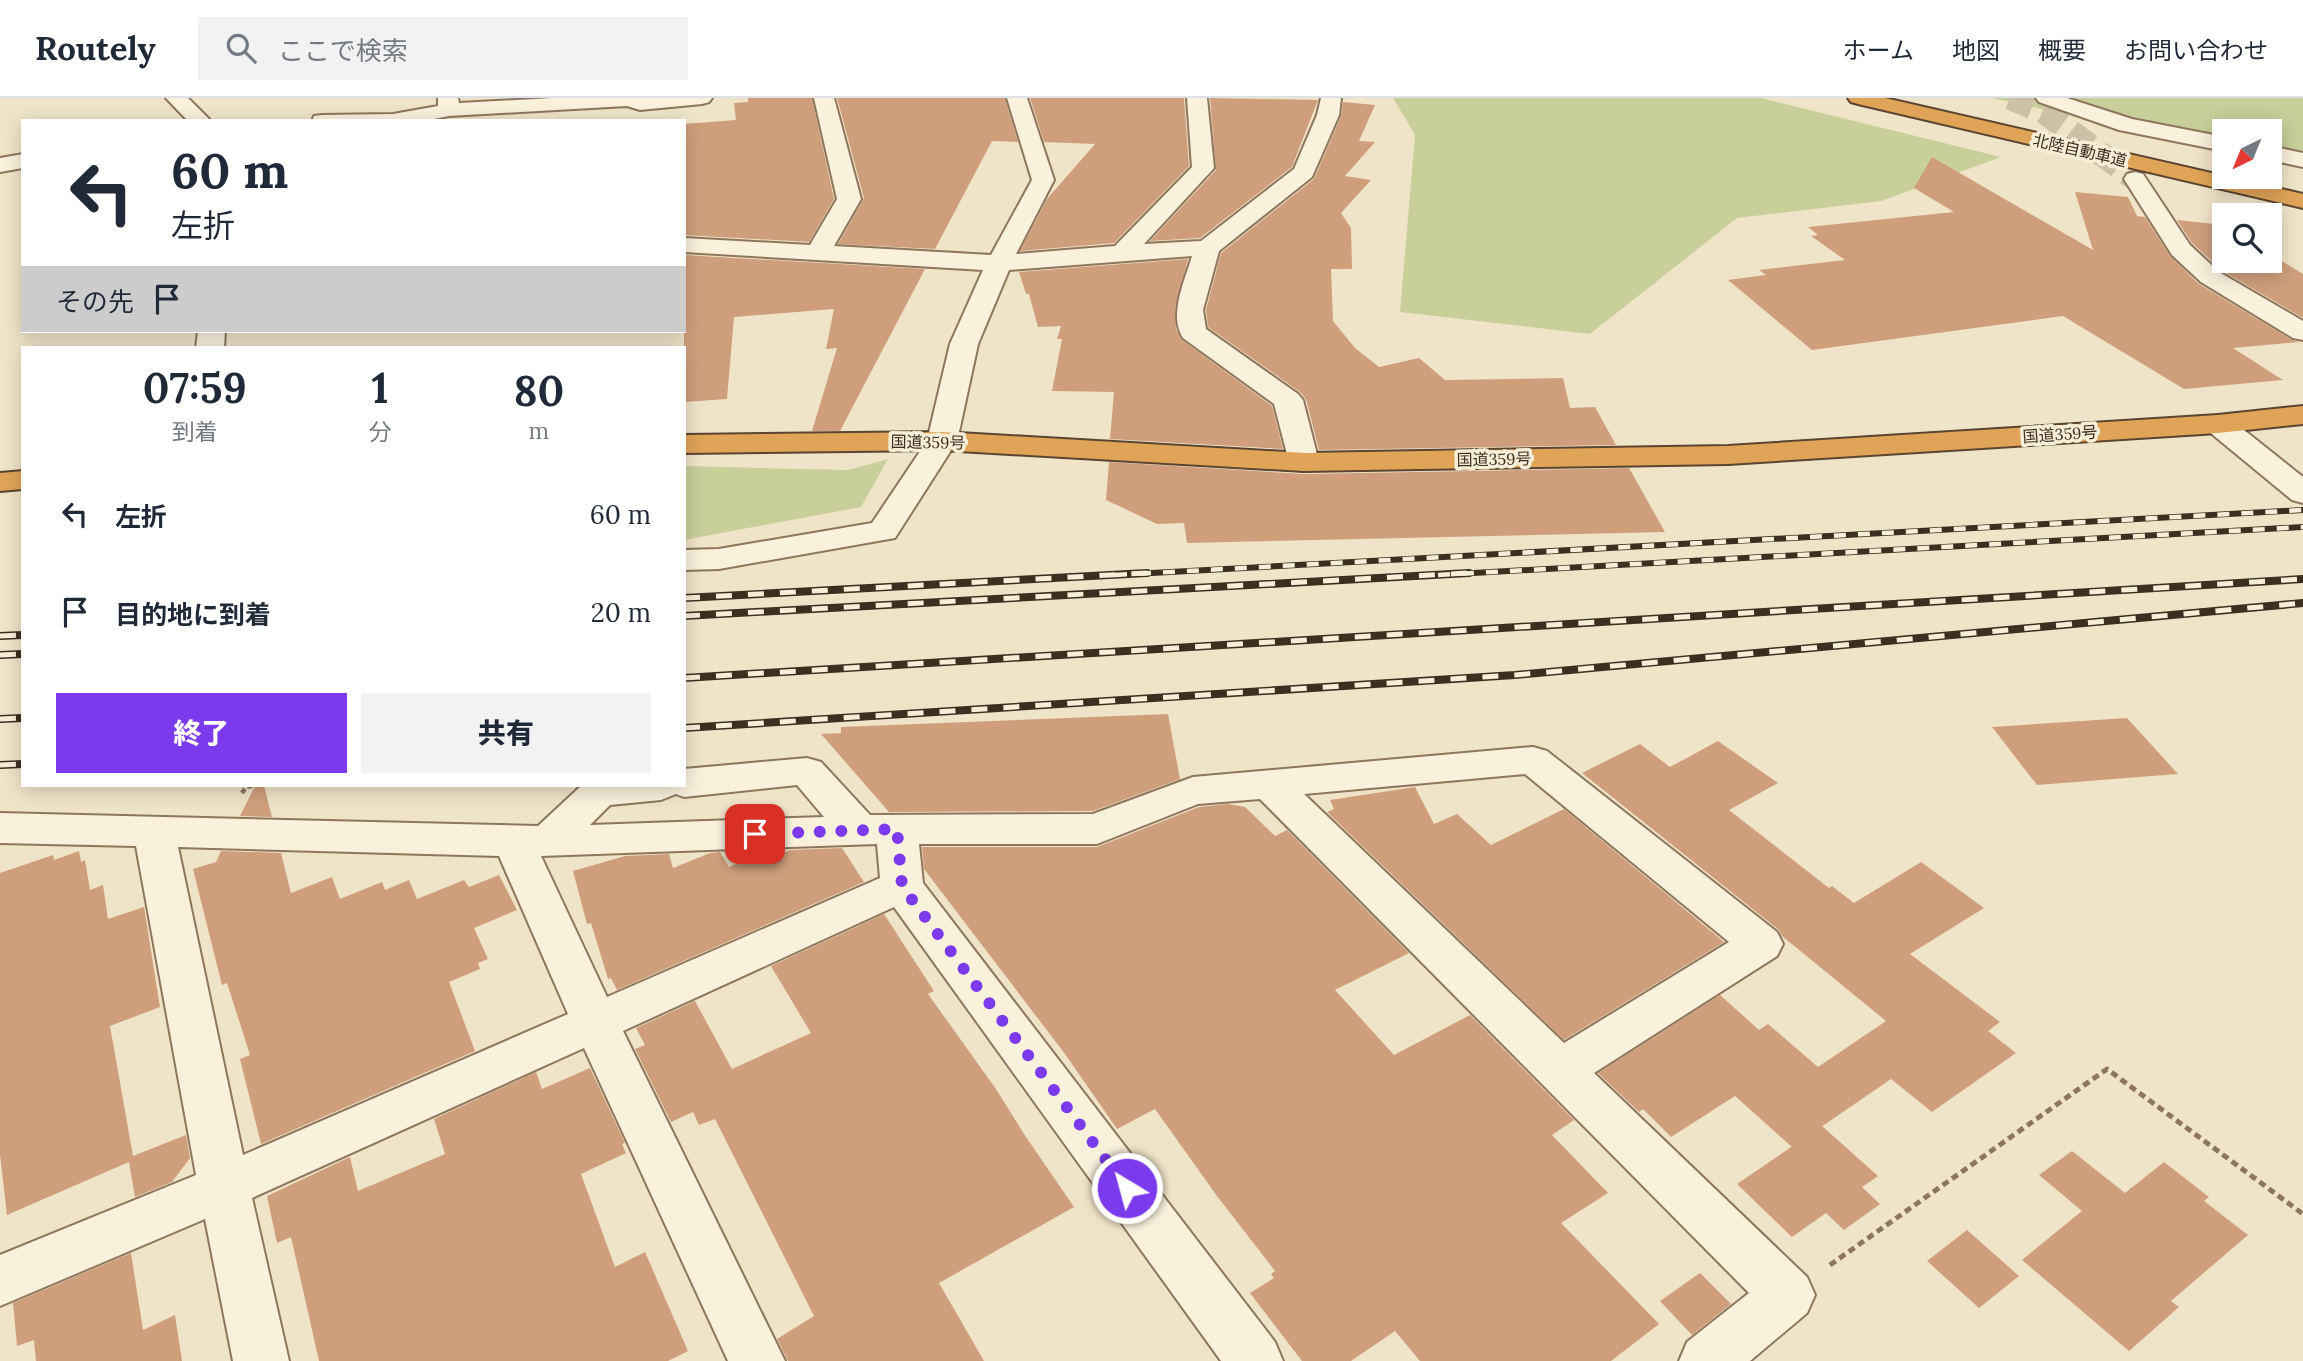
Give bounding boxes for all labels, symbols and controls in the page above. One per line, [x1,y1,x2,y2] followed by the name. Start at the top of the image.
[198,17,688,80] search box
[35,27,156,69] text: Routely
[222,29,260,67] icon: search
[278,34,408,67] text: ここで検索
[1843,35,1914,66] text: ホーム
[1952,35,2000,66] text: 地図
[2038,35,2086,66] text: 概要
[2124,35,2268,66] text: お問い合わせ
[2212,119,2282,189] north arrow
[2212,119,2282,273] map controls
[2031,129,2129,171] street label: 北陸自動車道
[171,139,288,201] text: 60 m
[56,147,147,238] icon: left
[2212,203,2282,273] button: search
[171,205,235,246] text: 左折
[148,280,186,318] icon: arrive
[56,285,134,318] text: その先
[143,361,247,415] text: 07:59
[371,361,389,415] text: 1
[513,364,564,418] text: 80
[528,416,549,445] text: m
[172,417,218,446] text: 到着
[369,417,392,446] text: 分
[2022,421,2098,447] street label: 国道359号
[890,431,966,453] street label: 国道359号
[1456,448,1532,470] street label: 国道359号
[56,495,94,533] icon: left
[590,498,651,531] text: 60 m
[115,500,167,533] text: 左折
[56,593,94,631] icon: arrive
[591,596,651,629] text: 20 m
[115,598,271,631] text: 目的地に到着
[56,693,347,773] button: 終了
[361,693,651,773] button: 共有
[725,804,785,864] pin
[736,815,774,853] icon: arrive
[1090,1151,1164,1225] position arrow

